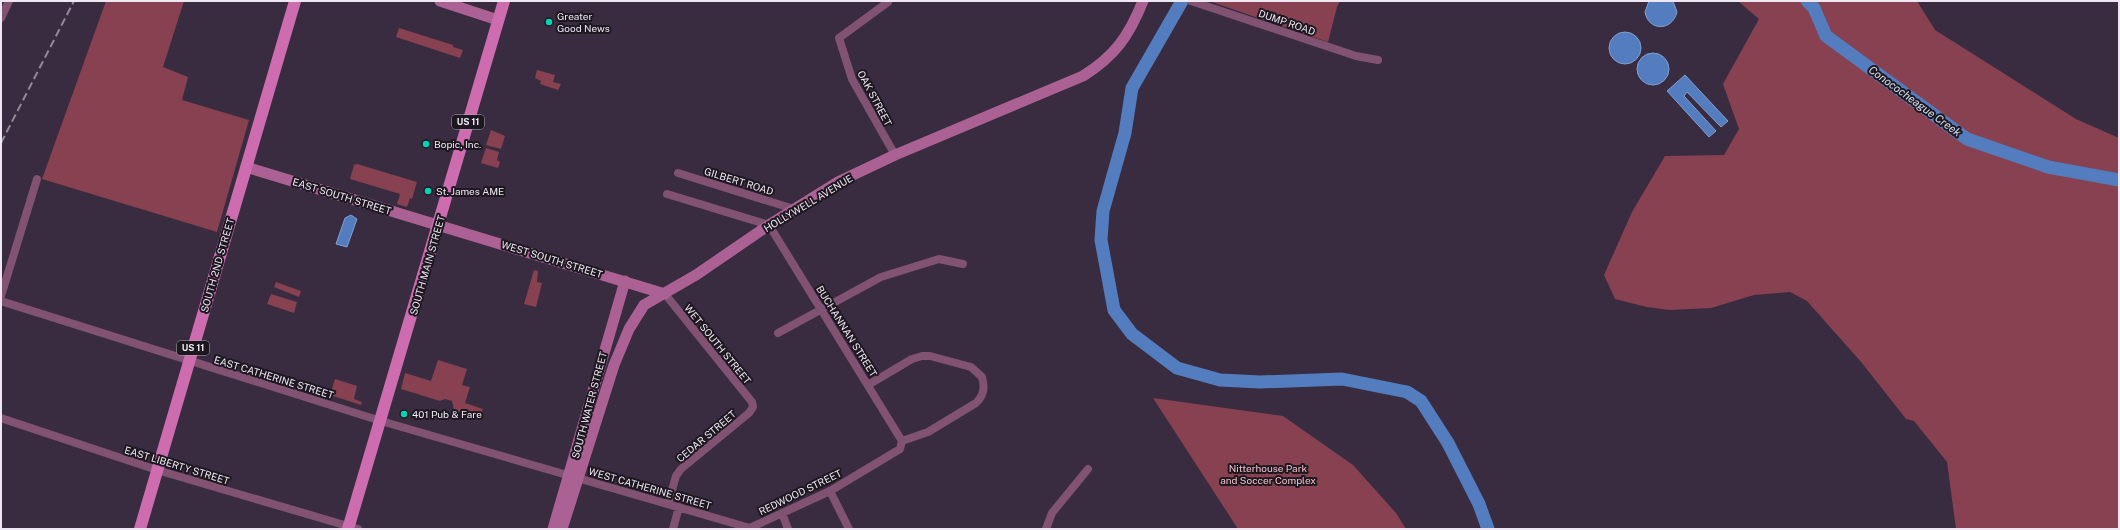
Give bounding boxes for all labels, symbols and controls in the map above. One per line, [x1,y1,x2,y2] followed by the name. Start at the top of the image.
[1257,7,1317,37] street label: DUMP ROAD
[557,10,610,34] place label: Greater Good News
[544,17,554,27] marker: Greater Good News
[1867,63,1964,139] water label: Conococheague Creek
[855,68,895,128] street label: OAK STREET
[452,115,484,129] road number: US 11
[434,138,481,150] place label: Bopic, Inc.
[421,139,431,149] marker: Bopic, Inc.
[703,165,775,197] street label: GILBERT ROAD
[761,172,855,234] street label: HOLLYWELL AVENUE
[291,175,393,217] street label: EAST SOUTH STREET
[436,185,504,197] place label: St. James AME
[423,186,433,196] marker: St. James AME
[407,214,447,316] street label: SOUTH MAIN STREET
[198,216,236,314] street label: SOUTH 2ND STREET
[500,238,604,280] street label: WEST SOUTH STREET
[814,283,880,379] street label: BUCHANNAN STREET
[682,302,754,386] street label: WET SOUTH STREET
[177,341,209,355] road number: US 11
[569,350,609,460] street label: SOUTH WATER STREET
[213,353,335,401] street label: EAST CATHERINE STREET
[412,408,482,420] place label: 401 Pub & Fare
[674,408,738,464] street label: CEDAR STREET
[399,409,409,419] marker: 401 Pub & Fare
[123,443,231,487] street label: EAST LIBERTY STREET
[1220,462,1316,486] park label: Nitterhouse Park and Soccer Complex
[587,465,713,511] street label: WEST CATHERINE STREET
[756,467,844,517] street label: REDWOOD STREET

